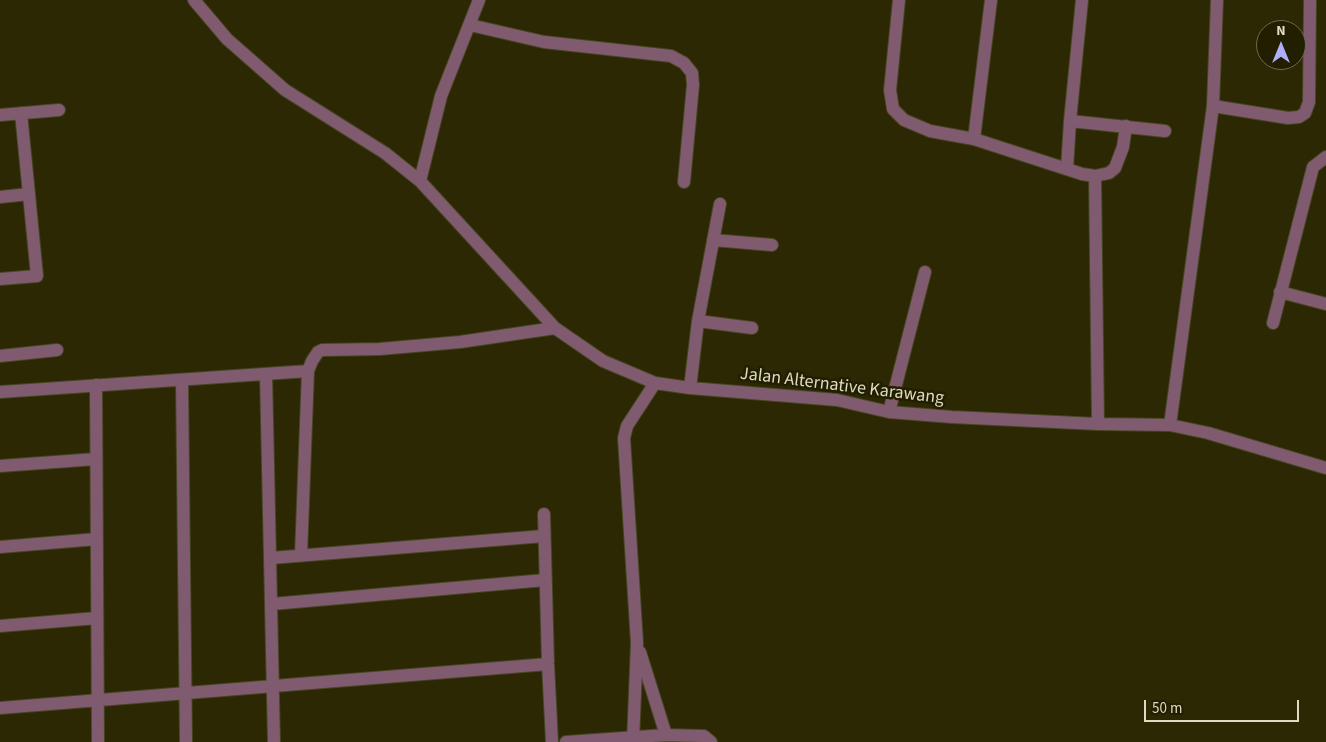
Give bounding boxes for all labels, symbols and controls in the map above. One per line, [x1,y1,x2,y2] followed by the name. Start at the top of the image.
[1256,20,1306,70] north arrow
[1276,21,1286,41] text: N
[739,364,945,410] street label: Jalan Alternative Karawang
[1146,690,1301,722] scale bar
[1152,698,1182,719] text: 50 m

